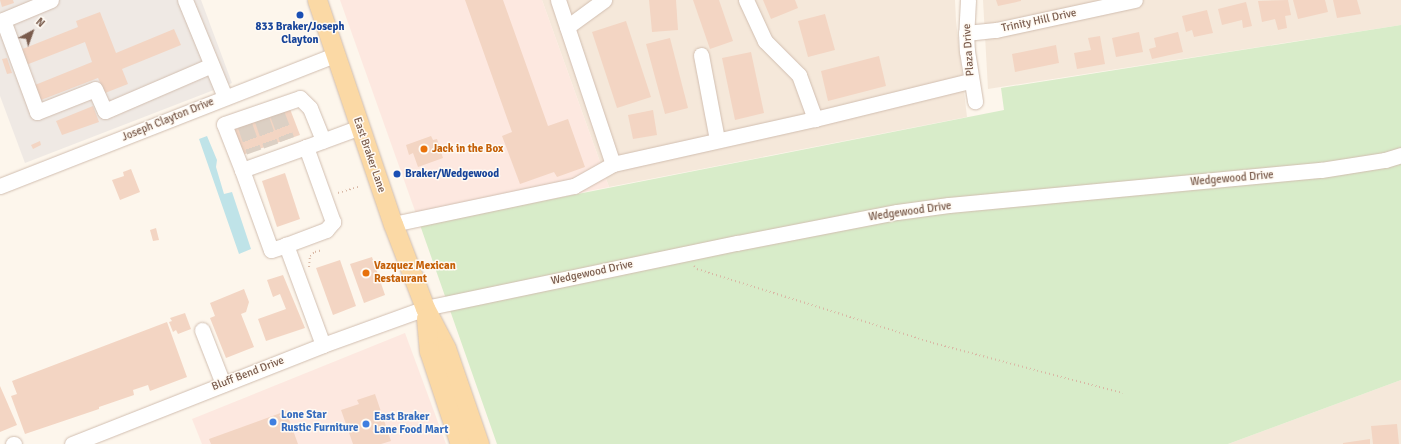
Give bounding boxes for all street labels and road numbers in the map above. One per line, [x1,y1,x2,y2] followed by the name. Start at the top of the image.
[1000,7,1078,35] street label: Trinity Hill Drive
[961,23,977,77] street label: Plaza Drive
[120,95,216,145] street label: Joseph Clayton Drive
[350,116,388,194] street label: East Braker Lane
[1190,169,1274,189] street label: Wedgewood Drive
[868,200,952,224] street label: Wedgewood Drive
[550,258,634,288] street label: Wedgewood Drive
[210,354,286,394] street label: Bluff Bend Drive

